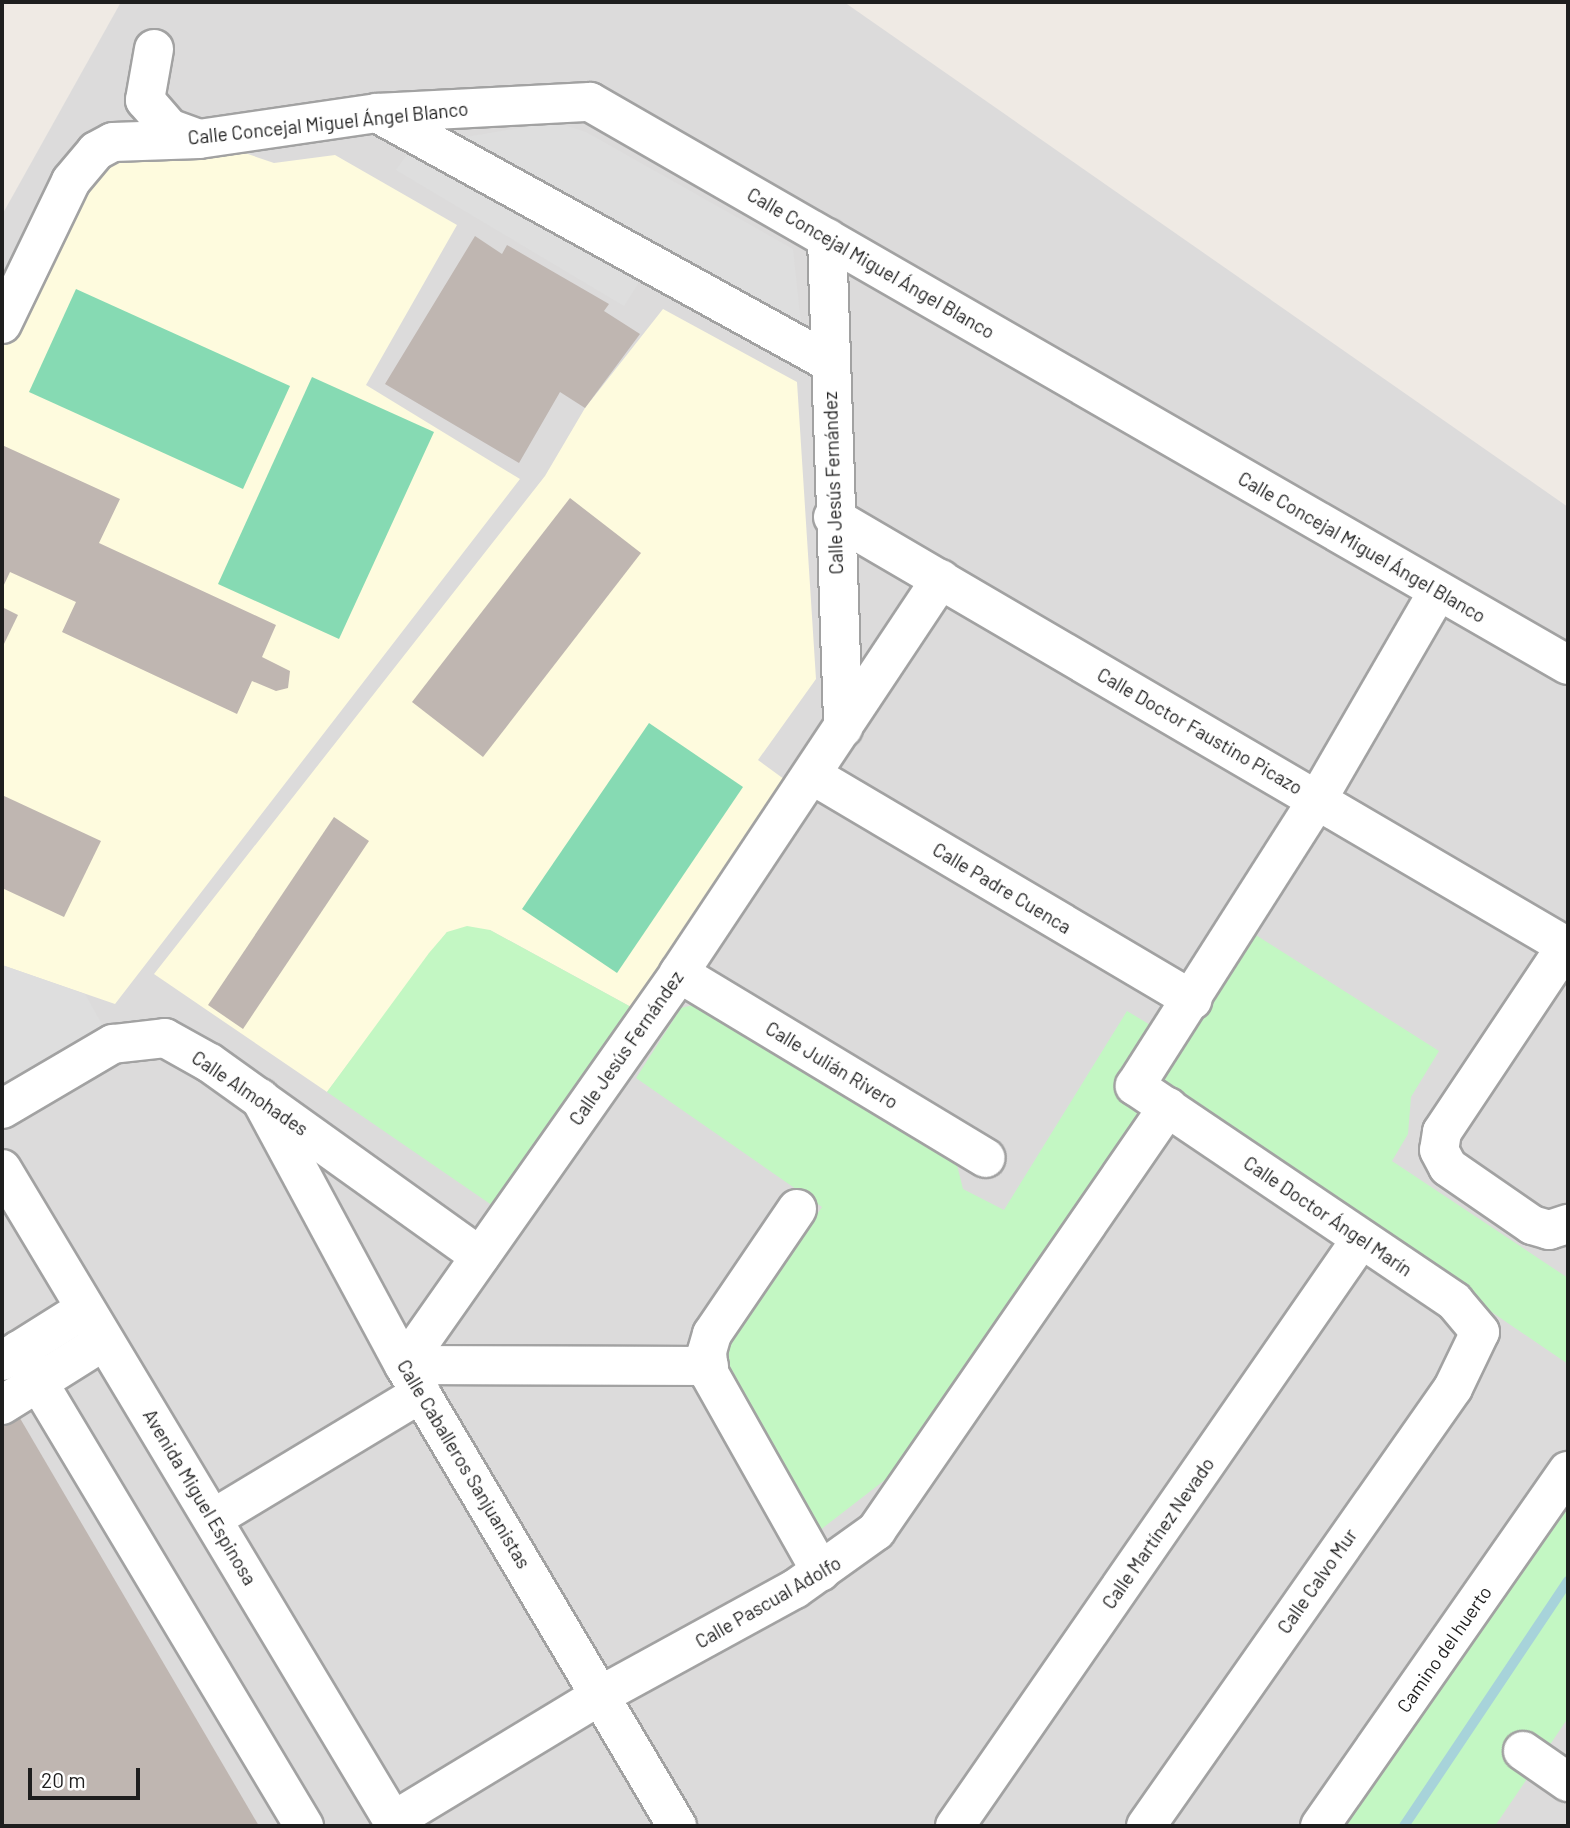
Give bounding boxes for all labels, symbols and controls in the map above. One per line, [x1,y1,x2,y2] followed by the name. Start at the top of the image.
[187,97,469,149] street label: Calle Concejal Miguel Ángel Blanco
[743,183,999,343] street label: Calle Concejal Miguel Ángel Blanco
[818,391,848,575] street label: Calle Jesús Fernández
[1234,467,1490,627] street label: Calle Concejal Miguel Ángel Blanco
[1093,663,1307,799] street label: Calle Doctor Faustino Picazo
[929,838,1075,938] street label: Calle Padre Cuenca
[564,966,688,1130] street label: Calle Jesús Fernández
[762,1017,902,1113] street label: Calle Julián Rivero
[188,1046,312,1140] street label: Calle Almohades
[1239,1151,1417,1281] street label: Calle Doctor Ángel Marín
[393,1355,535,1573] street label: Calle Caballeros Sanjuanistas
[138,1405,262,1589] street label: Avenida Miguel Espinosa
[1097,1453,1219,1613] street label: Calle Martínez Nevado
[1272,1524,1362,1638] street label: Calle Calvo Mur
[691,1551,845,1653] street label: Calle Pascual Adolfo
[1392,1581,1496,1717] street label: Camino del huerto
[32,1755,144,1799] scale bar
[41,1767,86,1792] text: 20 m

